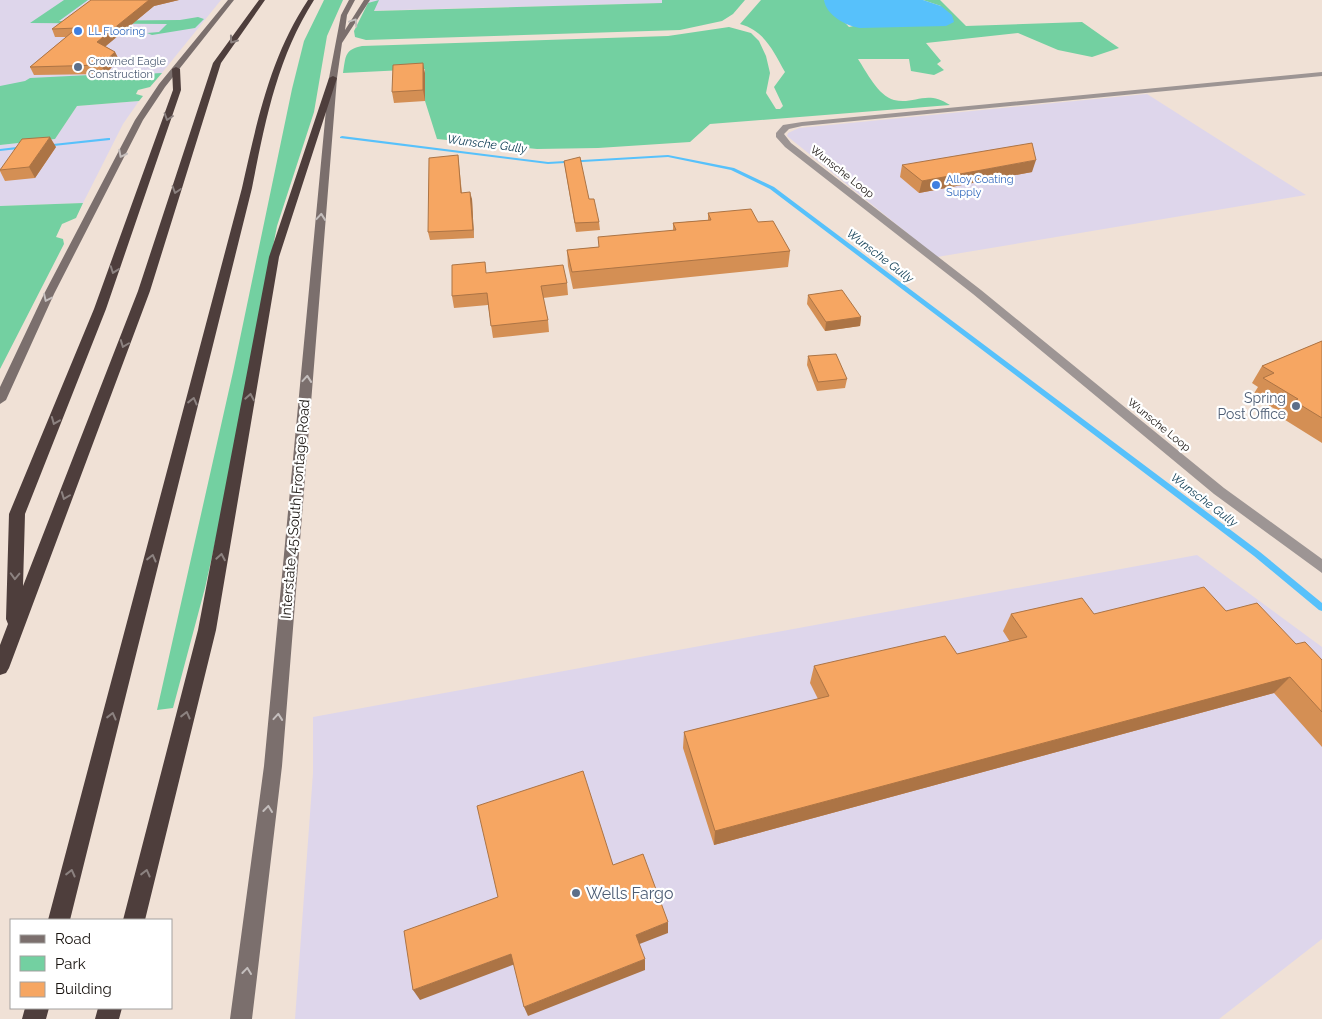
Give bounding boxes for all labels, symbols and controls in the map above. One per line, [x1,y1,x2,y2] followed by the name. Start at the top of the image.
[348,18,357,28] one-way arrow
[72,25,84,37] marker: LL Flooring
[88,25,145,38] place label: LL Flooring
[230,34,239,43] one-way arrow
[88,55,166,81] place label: Crowned Eagle Construction
[72,61,84,73] marker: Crowned Eagle Construction
[163,112,173,120] one-way arrow
[446,132,529,156] water label: Wunsche Gully
[808,143,877,201] street label: Wunsche Loop
[118,149,128,158] one-way arrow
[946,173,1014,199] place label: Alloy Coating Supply
[930,179,942,191] marker: Alloy Coating Supply
[172,186,182,194] one-way arrow
[315,213,326,221] one-way arrow
[844,226,917,286] water label: Wunsche Gully
[110,265,120,274] one-way arrow
[43,293,53,302] one-way arrow
[120,339,130,348] one-way arrow
[301,375,312,383] one-way arrow
[1217,390,1286,422] place label: Spring Post Office
[244,393,254,401] one-way arrow
[1125,396,1193,454] street label: Wunsche Loop
[187,397,197,405] one-way arrow
[277,399,313,619] street label: Interstate 45 South Frontage Road
[1290,400,1302,412] marker: Spring Post Office
[51,416,61,425] one-way arrow
[1168,470,1241,530] water label: Wunsche Gully
[61,491,72,500] one-way arrow
[215,552,225,561] one-way arrow
[146,554,157,563] one-way arrow
[10,573,21,581] one-way arrow
[106,711,117,720] one-way arrow
[180,711,191,720] one-way arrow
[272,713,283,721] one-way arrow
[262,805,273,813] one-way arrow
[140,869,151,877] one-way arrow
[66,870,76,878] one-way arrow
[586,884,673,903] place label: Wells Fargo
[570,887,582,899] marker: Wells Fargo
[10,919,172,1009] legend
[55,930,91,948] text: Road
[55,955,86,973] text: Park
[241,966,252,974] one-way arrow
[55,980,112,998] text: Building

